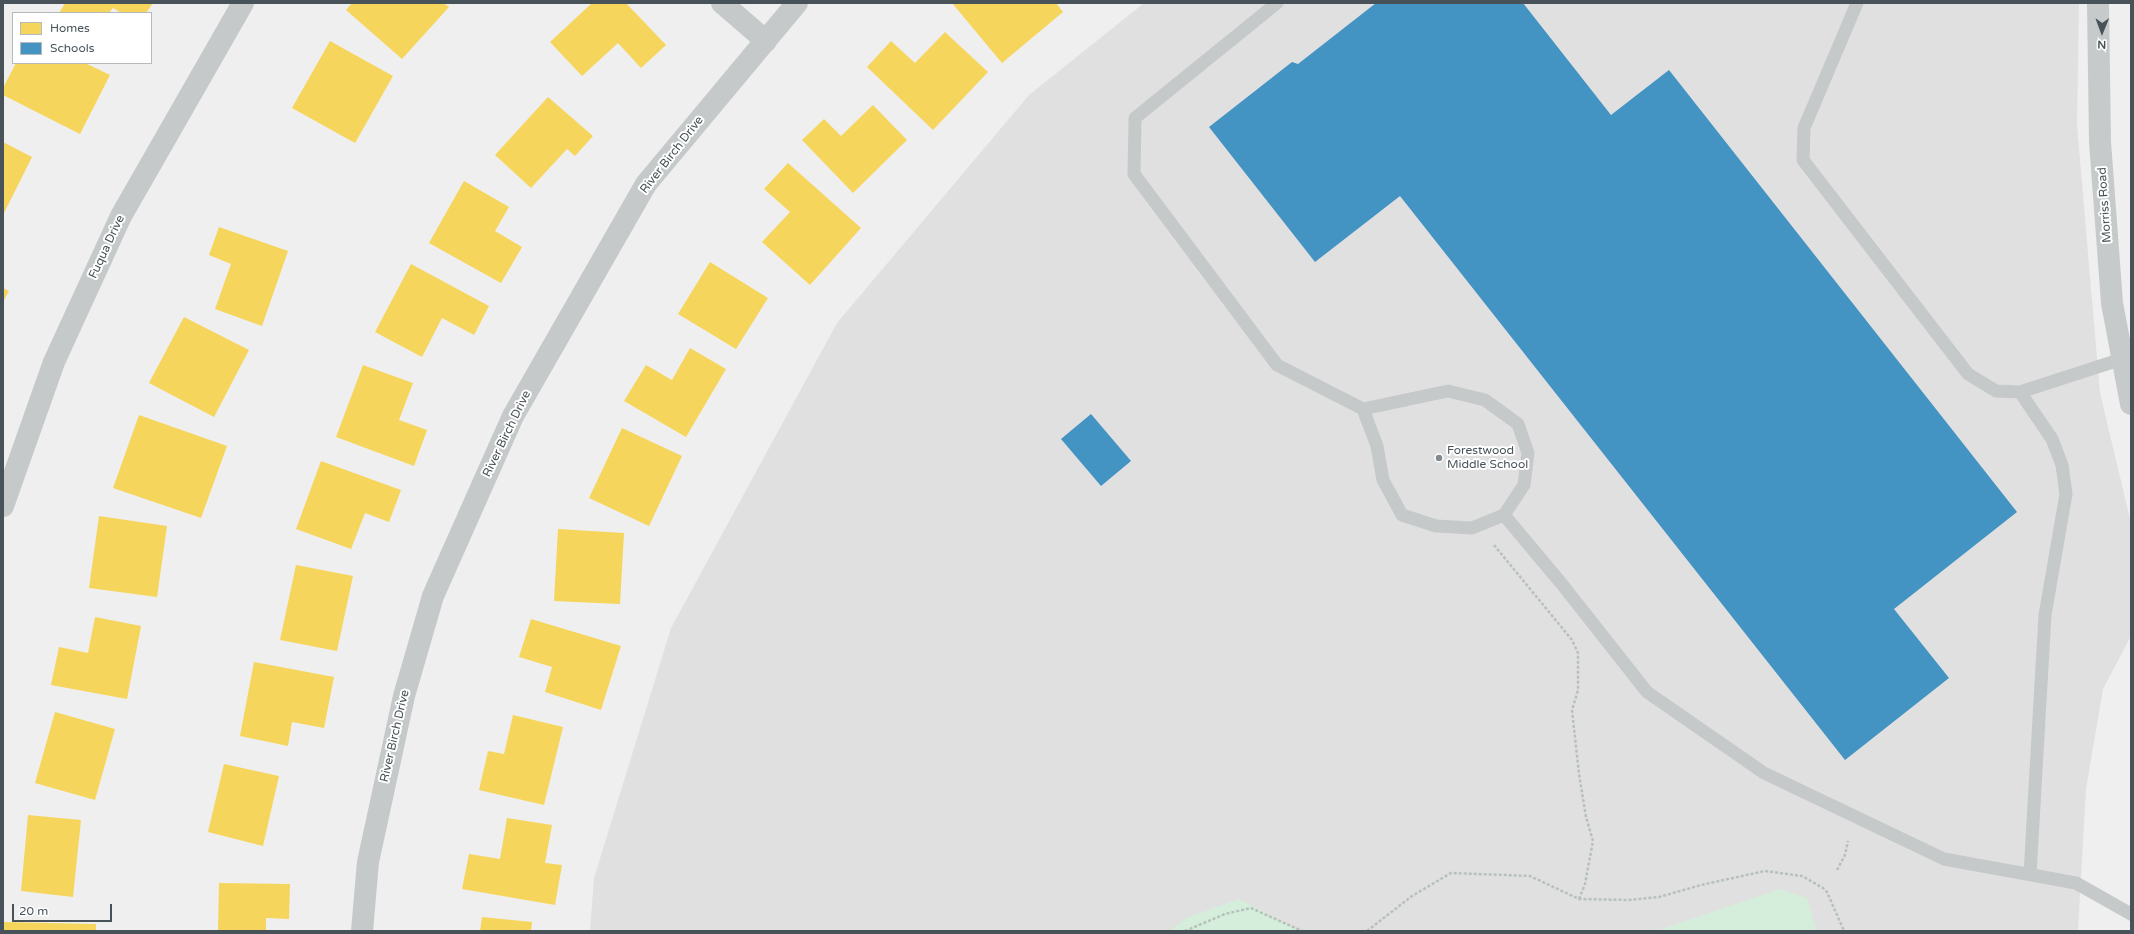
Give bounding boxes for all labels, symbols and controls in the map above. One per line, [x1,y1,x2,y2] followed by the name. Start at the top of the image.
[12,12,152,64] legend
[2082,12,2122,52] north arrow
[50,21,90,35] text: Homes
[2097,38,2106,51] text: N
[50,41,94,55] text: Schools
[637,113,707,197] street label: River Birch Drive
[2095,167,2115,243] street label: Morriss Road
[86,213,128,281] street label: Fuqua Drive
[480,388,534,480] street label: River Birch Drive
[1447,444,1528,472] place label: Forestwood Middle School
[1434,453,1444,463] marker: Forestwood Middle School
[377,688,413,784] street label: River Birch Drive
[14,896,114,922] scale bar
[19,904,48,918] text: 20 m

